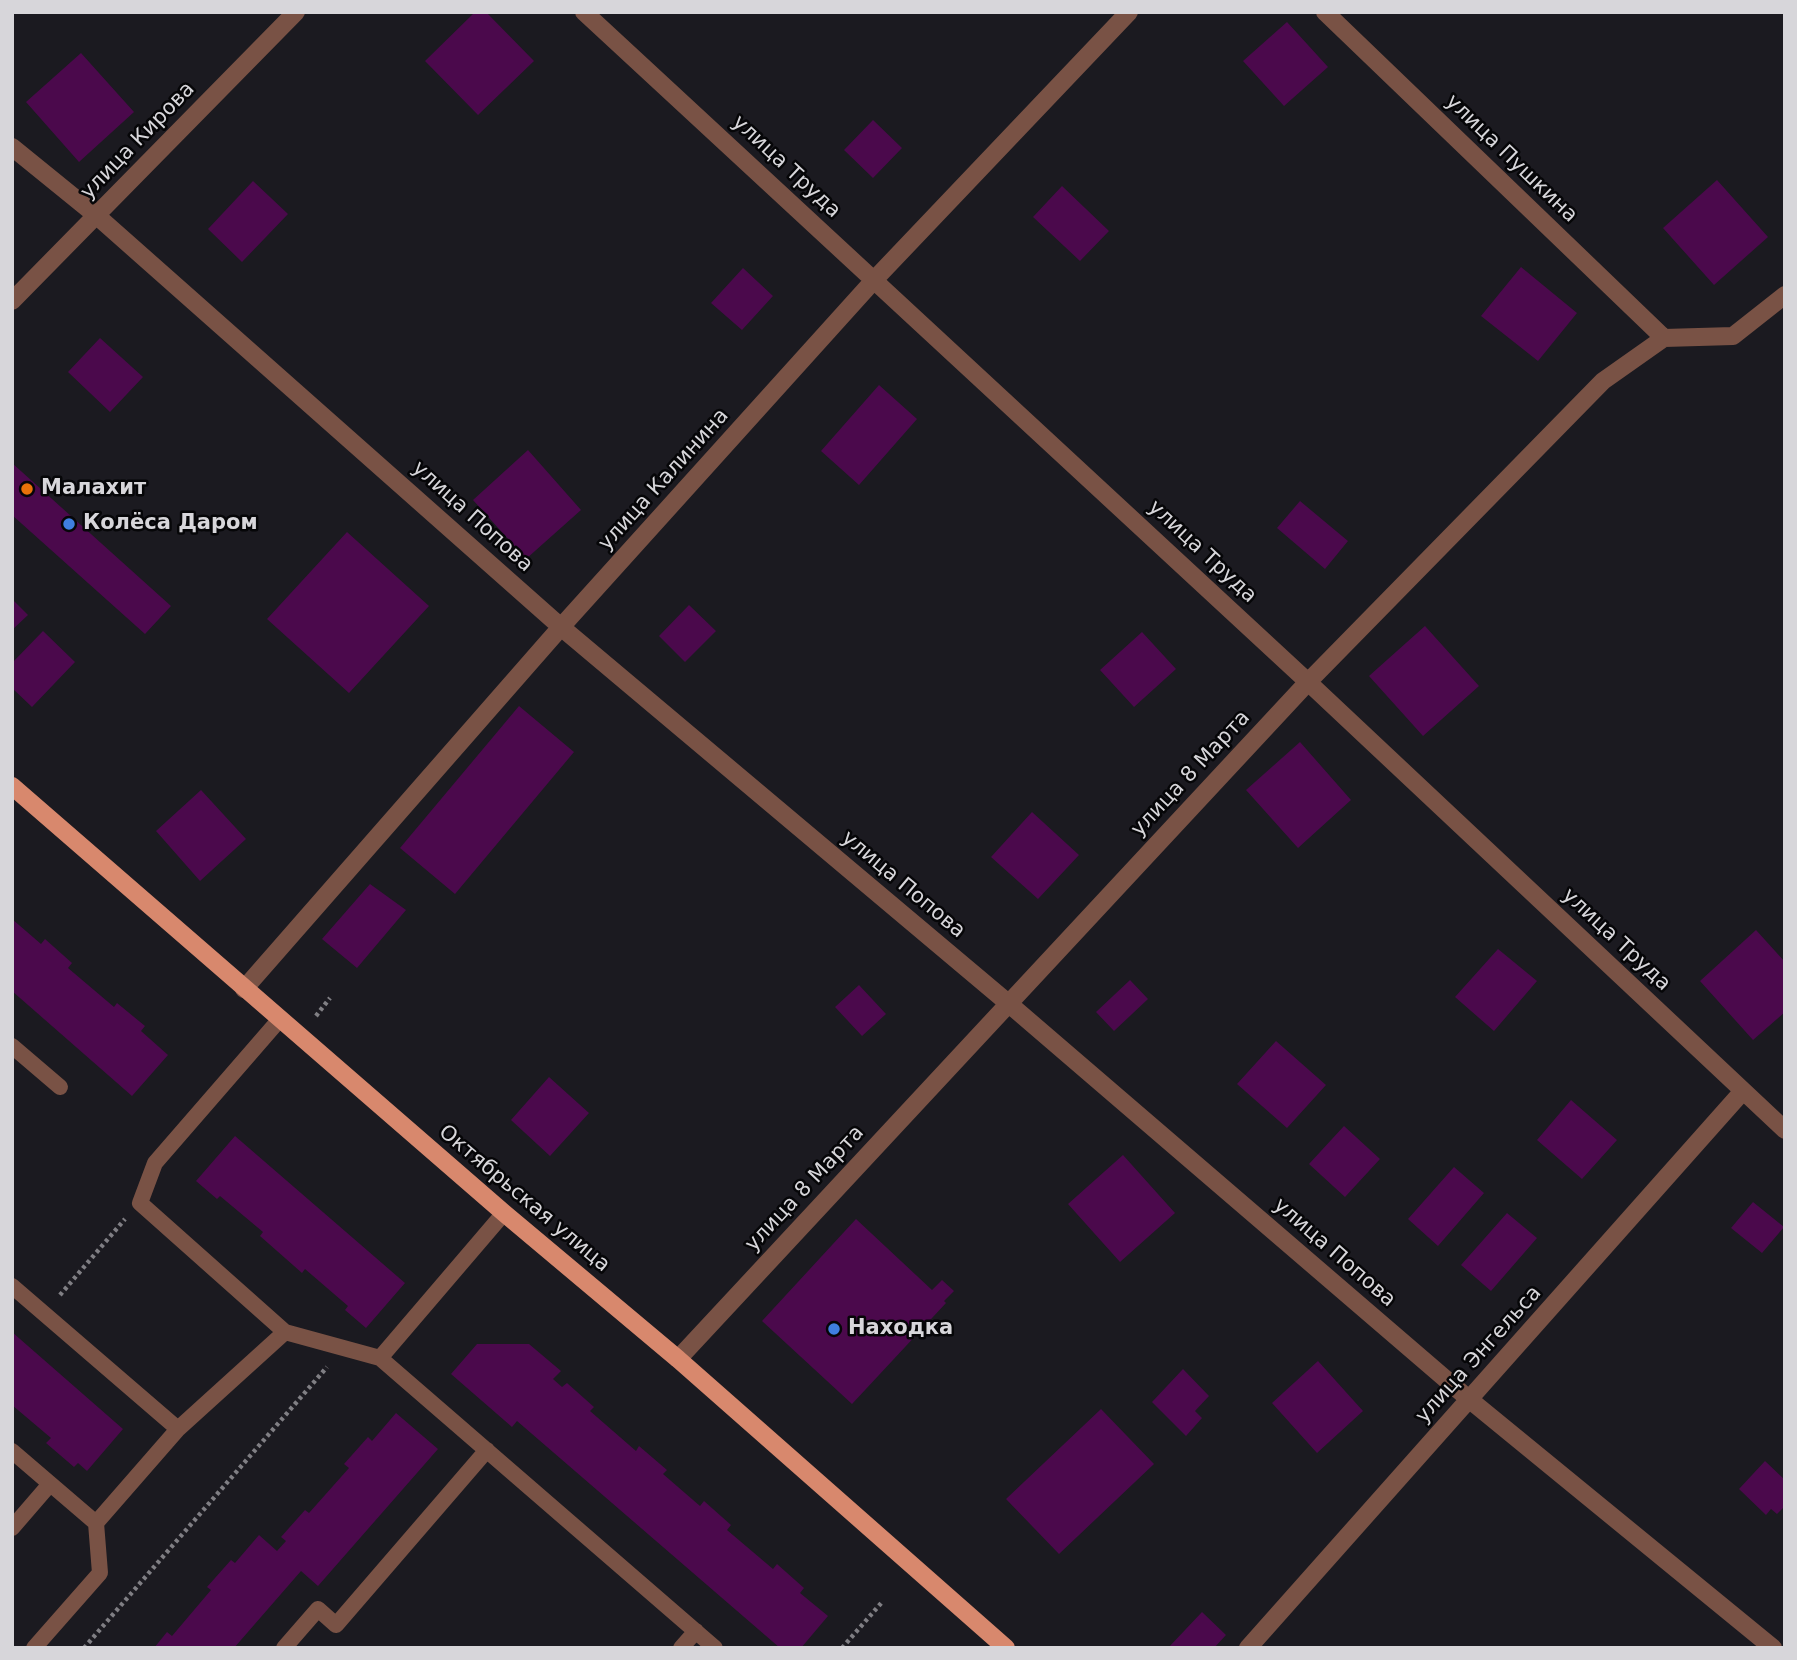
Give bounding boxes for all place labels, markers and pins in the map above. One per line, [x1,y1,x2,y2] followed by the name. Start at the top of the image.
[41,476,146,502] place label: Малахит
[19,481,35,497] marker: Малахит
[83,511,258,537] place label: Колёса Даром
[61,516,77,532] marker: Колёса Даром
[848,1316,953,1342] place label: Находка
[826,1321,842,1337] marker: Находка

